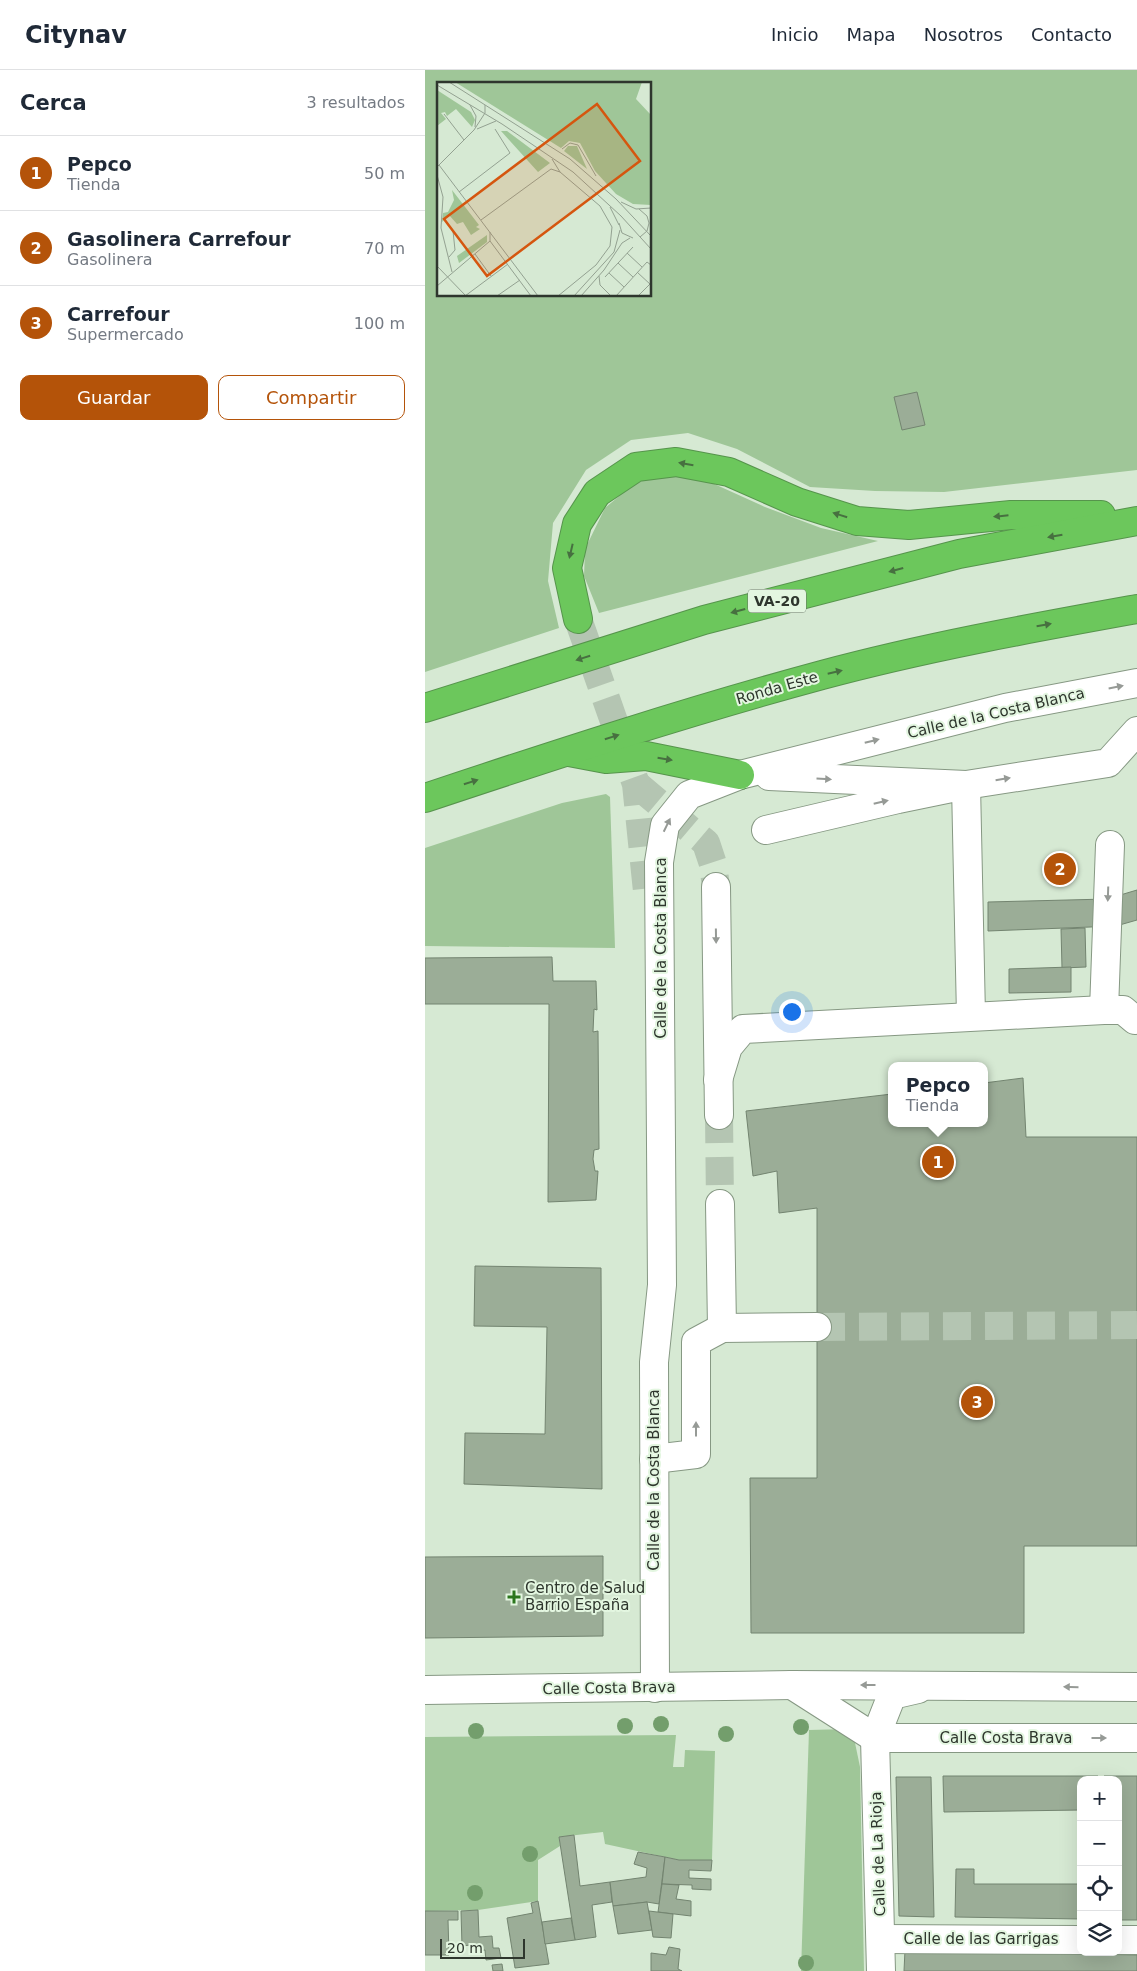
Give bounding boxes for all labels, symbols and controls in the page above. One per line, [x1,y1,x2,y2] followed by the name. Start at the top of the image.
[25,21,127,49] text: Citynav
[771,24,819,45] text: Inicio
[847,24,896,45] text: Mapa
[924,24,1003,45] text: Nosotros
[1031,24,1112,45] text: Contacto
[437,82,651,296] inset map
[20,91,87,115] text: Cerca
[306,93,405,112] text: 3 resultados
[67,153,132,175] text: Pepco
[30,164,42,183] text: 1
[364,164,405,183] text: 50 m
[67,175,121,194] text: Tienda
[67,228,291,250] text: Gasolinera Carrefour
[30,239,42,258] text: 2
[364,239,405,258] text: 70 m
[67,250,153,269] text: Gasolinera
[67,303,170,325] text: Carrefour
[30,314,42,333] text: 3
[354,314,405,333] text: 100 m
[67,325,184,344] text: Supermercado
[20,375,208,420] button: Guardar
[218,375,405,420] button: Compartir
[678,460,694,468] one-way arrow
[832,511,847,518] one-way arrow
[993,512,1009,520] one-way arrow
[1046,533,1062,541] one-way arrow
[567,544,575,559] one-way arrow
[888,566,903,574] one-way arrow
[748,590,806,612] road number: VA-20
[731,607,746,615] one-way arrow
[1036,621,1052,629] one-way arrow
[575,654,590,662] one-way arrow
[734,668,820,708] street label: Ronda Este
[827,668,842,676] one-way arrow
[1108,682,1124,690] one-way arrow
[906,684,1086,742] street label: Calle de la Costa Blanca
[604,733,619,741] one-way arrow
[865,737,880,745] one-way arrow
[658,756,674,764] one-way arrow
[816,775,832,783] one-way arrow
[995,775,1011,783] one-way arrow
[464,778,479,786] one-way arrow
[874,798,890,806] one-way arrow
[663,818,671,832] one-way arrow
[1044,850,1076,888] pin: 2
[652,857,670,1039] street label: Calle de la Costa Blanca
[1104,886,1112,902] one-way arrow
[713,928,721,944] one-way arrow
[779,999,805,1025] your location
[888,1062,988,1127] popup
[906,1074,970,1096] text: Pepco
[906,1096,959,1115] text: Tienda
[922,1143,954,1181] pin: 1
[961,1383,993,1421] pin: 3
[645,1389,663,1571] street label: Calle de la Costa Blanca
[692,1421,700,1437] one-way arrow
[525,1579,645,1614] place label: Centro de Salud Barrio España
[507,1590,521,1604] marker: Centro de Salud Barrio España
[542,1678,676,1698] street label: Calle Costa Brava
[859,1681,875,1689] one-way arrow
[1063,1683,1079,1691] one-way arrow
[939,1729,1073,1747] street label: Calle Costa Brava
[1091,1734,1107,1742] one-way arrow
[1077,1776,1122,1956] map controls
[1077,1776,1122,1821] button: +
[867,1791,889,1917] street label: Calle de La Rioja
[1077,1821,1122,1866] button: −
[1077,1866,1122,1911] button: locate
[1077,1911,1122,1956] button: layers
[903,1930,1059,1948] street label: Calle de las Garrigas
[440,1936,525,1959] scale bar
[447,1940,483,1956] text: 20 m

